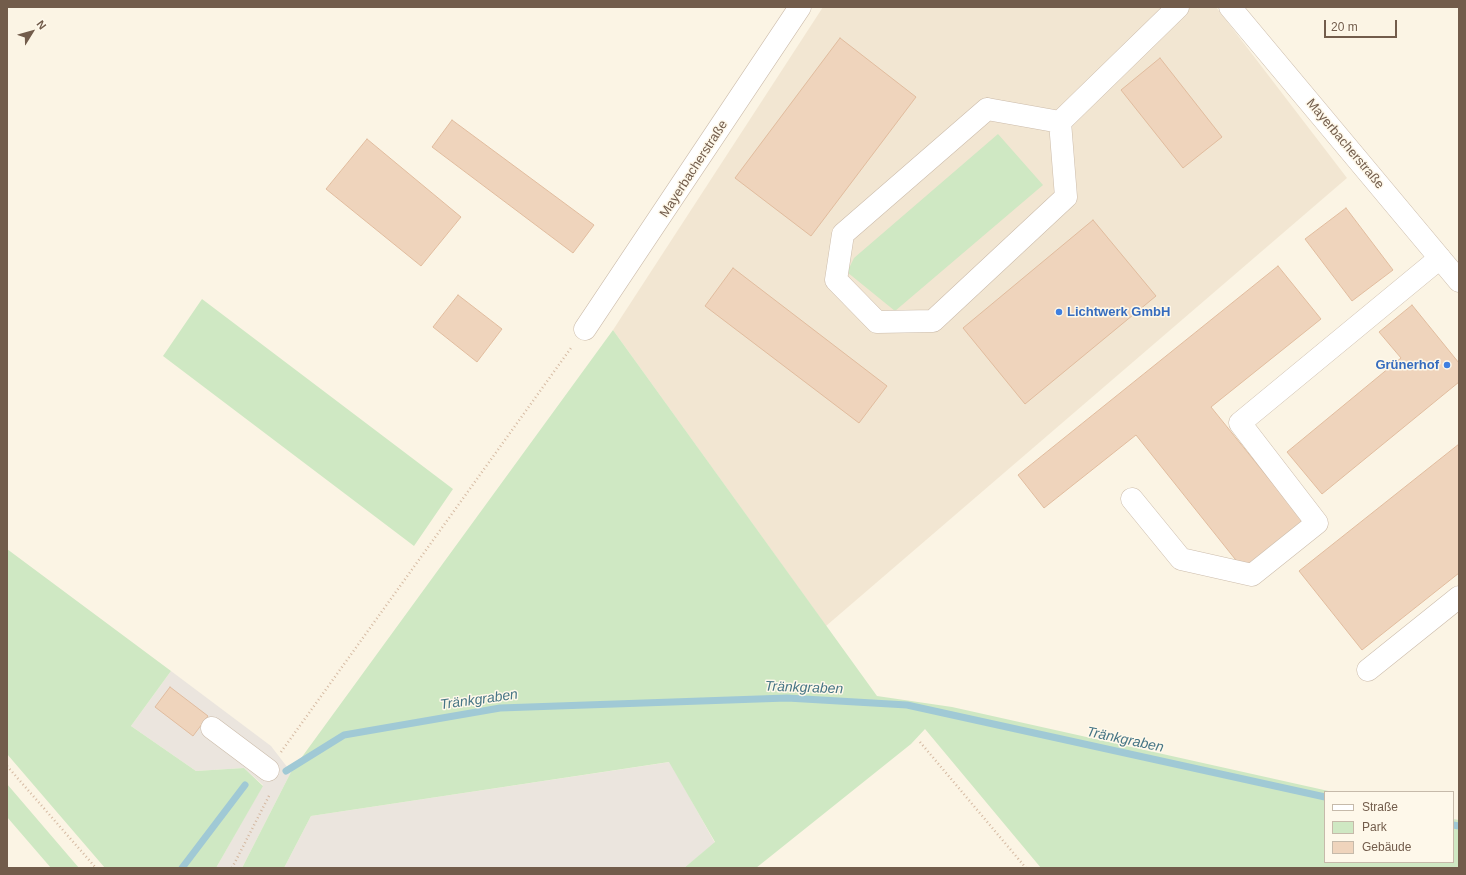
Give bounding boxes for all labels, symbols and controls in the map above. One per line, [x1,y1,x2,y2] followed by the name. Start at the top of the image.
[12,12,52,52] north arrow
[1326,12,1399,38] scale bar
[34,18,49,32] text: N
[1331,20,1358,34] text: 20 m
[1303,96,1387,192] street label: Mayerbacherstraße
[657,117,731,221] street label: Mayerbacherstraße
[1067,304,1170,320] place label: Lichtwerk GmbH
[1054,307,1064,317] marker: Lichtwerk GmbH
[1375,357,1439,373] place label: Grünerhof
[1442,360,1452,370] marker: Grünerhof
[765,678,843,698] water label: Tränkgraben
[439,686,519,714] water label: Tränkgraben
[1085,724,1165,756] water label: Tränkgraben
[1324,791,1454,863] legend
[1362,800,1398,814] text: Straße
[1362,820,1387,834] text: Park
[1362,840,1411,854] text: Gebäude

